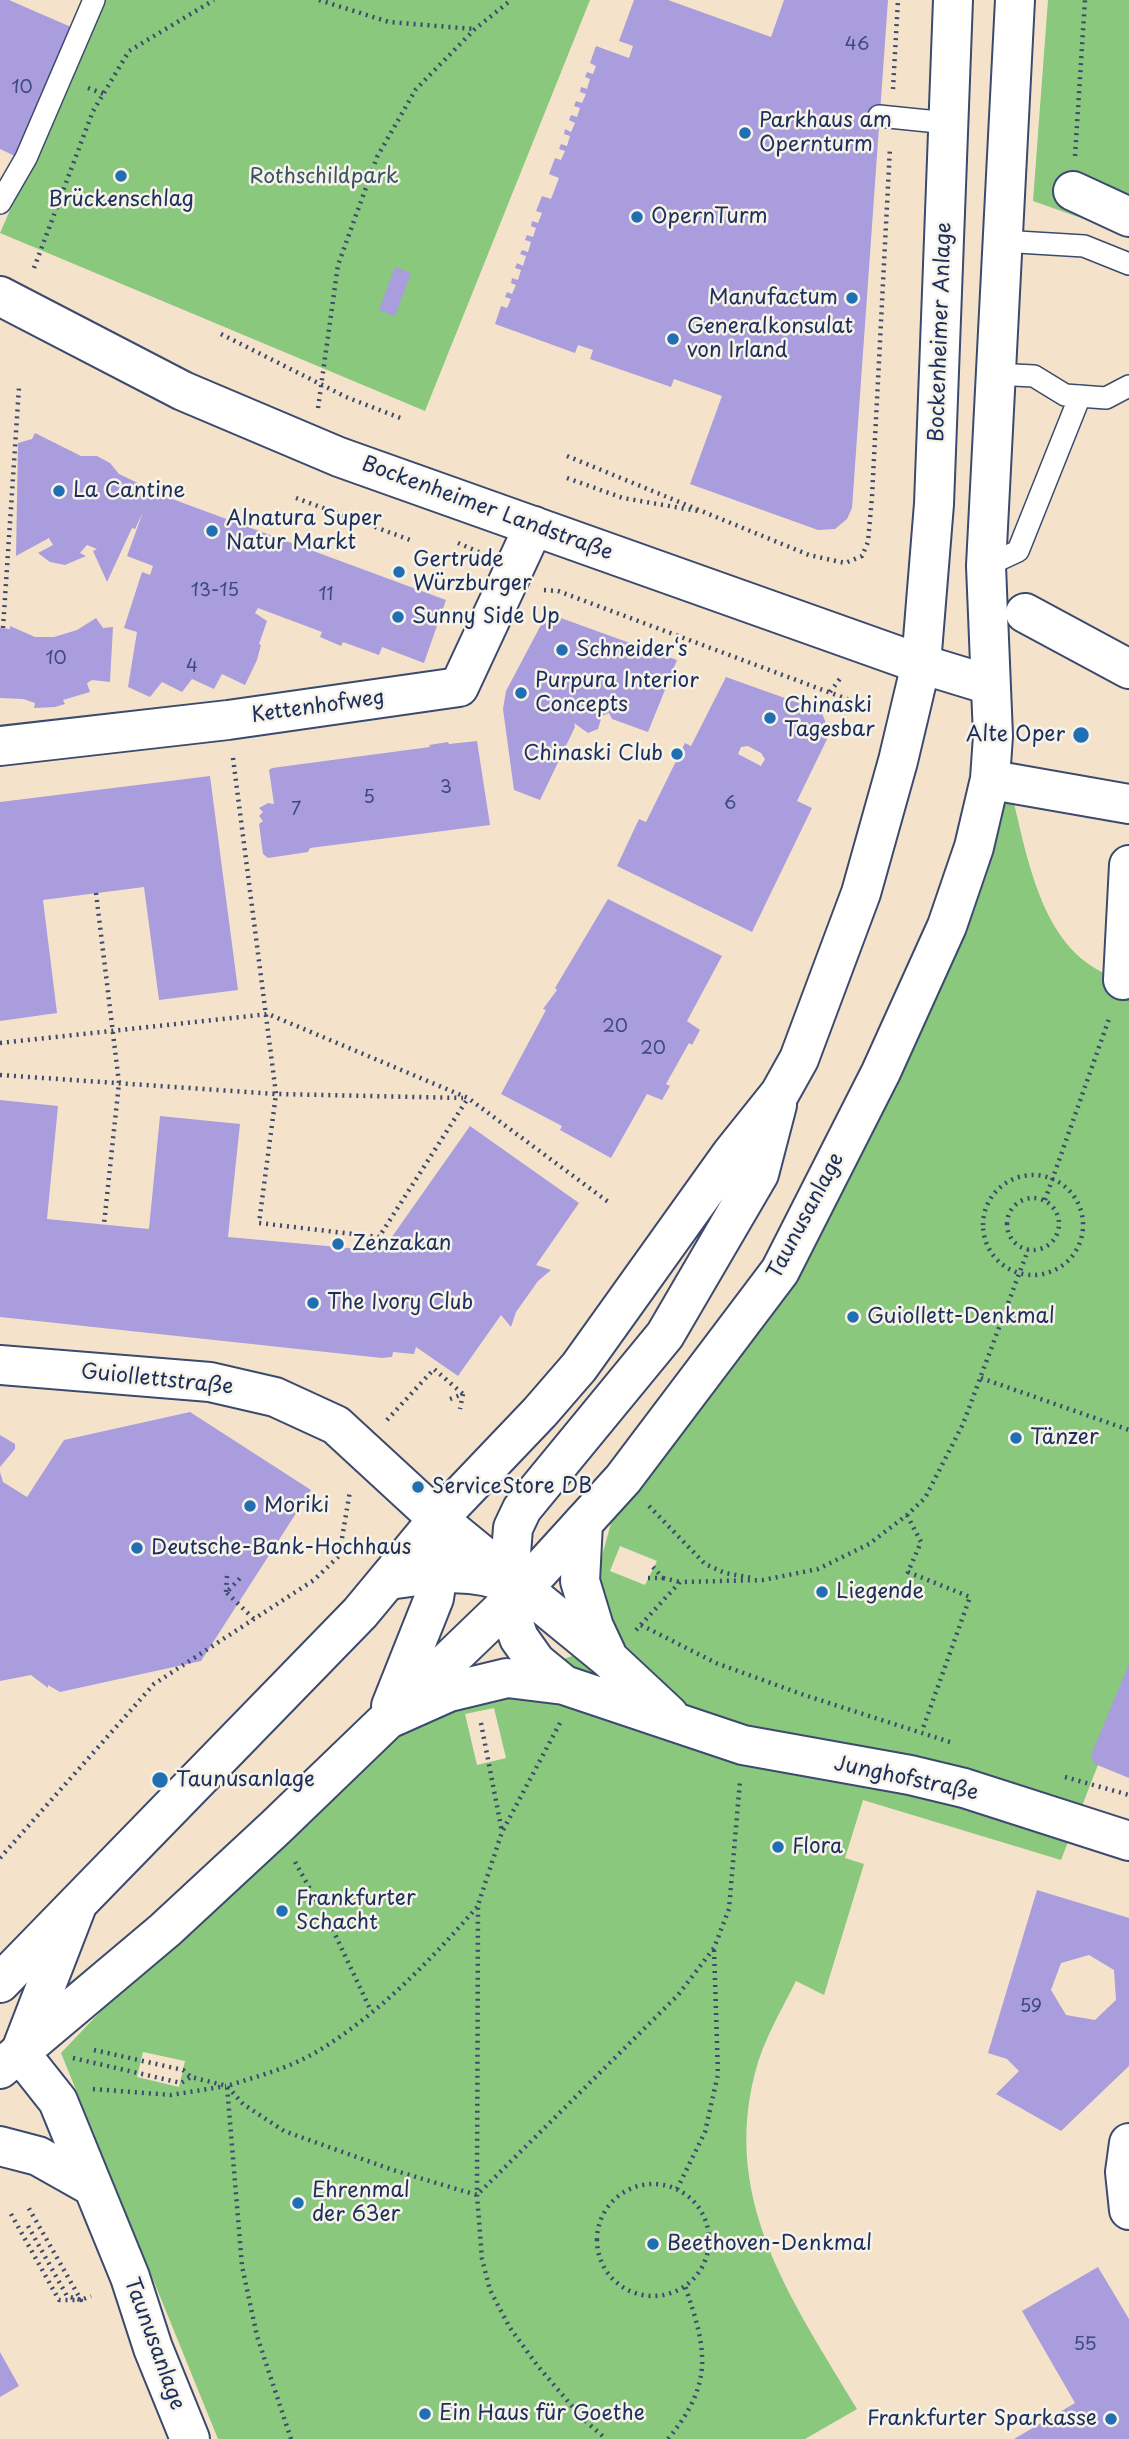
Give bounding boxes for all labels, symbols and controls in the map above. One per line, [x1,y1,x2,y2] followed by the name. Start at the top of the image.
[845,34,869,56] house number: 46
[11,77,33,99] house number: 10
[759,108,892,158] place label: Parkhaus am Opernturm
[737,125,753,141] marker: Parkhaus am Opernturm
[250,164,398,190] park label: Rothschildpark
[113,168,129,184] marker: Brückenschlag
[48,187,194,213] place label: Brückenschlag
[651,204,768,230] place label: OpernTurm
[629,209,645,225] marker: OpernTurm
[925,222,957,442] street label: Bockenheimer Anlage
[709,285,838,311] place label: Manufactum
[844,290,860,306] marker: Manufactum
[687,314,853,364] place label: Generalkonsulat von Irland
[665,331,681,347] marker: Generalkonsulat von Irland
[358,452,616,566] street label: Bockenheimer Landstraße
[73,478,185,504] place label: La Cantine
[51,483,67,499] marker: La Cantine
[226,506,382,556] place label: Alnatura Super Natur Markt
[204,523,220,539] marker: Alnatura Super Natur Markt
[413,547,532,597] place label: Gertrude Würzburger
[391,564,407,580] marker: Gertrude Würzburger
[191,580,239,602] house number: 13-15
[318,584,334,606] house number: 11
[412,604,560,630] place label: Sunny Side Up
[390,609,406,625] marker: Sunny Side Up
[576,637,688,663] place label: Schneider‘s
[554,642,570,658] marker: Schneider‘s
[45,648,67,670] house number: 10
[186,656,198,678] house number: 4
[535,668,699,718] place label: Purpura Interior Concepts
[250,685,386,729] street label: Kettenhofweg
[513,685,529,701] marker: Purpura Interior Concepts
[784,693,875,743] place label: Chinaski Tagesbar
[762,710,778,726] marker: Chinaski Tagesbar
[966,722,1065,748] place label: Alte Oper
[1071,725,1091,745] marker: Alte Oper
[523,741,663,767] place label: Chinaski Club
[669,746,685,762] marker: Chinaski Club
[440,777,452,799] house number: 3
[363,787,375,809] house number: 5
[724,793,736,815] house number: 6
[291,799,301,821] house number: 7
[602,1016,628,1038] house number: 20
[640,1038,666,1060] house number: 20
[762,1149,850,1283] street label: Taunusanlage
[352,1231,451,1257] place label: Zenzakan
[330,1236,346,1252] marker: Zenzakan
[327,1290,473,1316] place label: The Ivory Club
[305,1295,321,1311] marker: The Ivory Club
[867,1304,1055,1330] place label: Guiollett-Denkmal
[845,1309,861,1325] marker: Guiollett-Denkmal
[80,1359,234,1401] street label: Guiollettstraße
[1030,1425,1099,1451] place label: Tänzer
[1008,1430,1024,1446] marker: Tänzer
[432,1474,592,1500] place label: ServiceStore DB
[410,1479,426,1495] marker: ServiceStore DB
[264,1493,329,1519] place label: Moriki
[242,1498,258,1514] marker: Moriki
[151,1535,411,1561] place label: Deutsche-Bank-Hochhaus
[129,1540,145,1556] marker: Deutsche-Bank-Hochhaus
[836,1579,924,1605] place label: Liegende
[814,1584,830,1600] marker: Liegende
[832,1751,980,1807] street label: Junghofstraße
[176,1767,315,1793] place label: Taunusanlage
[150,1770,170,1790] marker: Taunusanlage
[792,1834,843,1860] place label: Flora
[770,1839,786,1855] marker: Flora
[296,1886,416,1936] place label: Frankfurter Schacht
[274,1903,290,1919] marker: Frankfurter Schacht
[1020,1996,1042,2018] house number: 59
[312,2178,410,2228] place label: Ehrenmal der 63er
[290,2195,306,2211] marker: Ehrenmal der 63er
[667,2231,872,2257] place label: Beethoven-Denkmal
[645,2236,661,2252] marker: Beethoven-Denkmal
[118,2274,190,2414] street label: Taunusanlage
[1073,2334,1097,2356] house number: 55
[439,2401,645,2427] place label: Ein Haus für Goethe
[417,2406,433,2422] marker: Ein Haus für Goethe
[867,2406,1097,2432] place label: Frankfurter Sparkasse
[1103,2411,1119,2427] marker: Frankfurter Sparkasse

